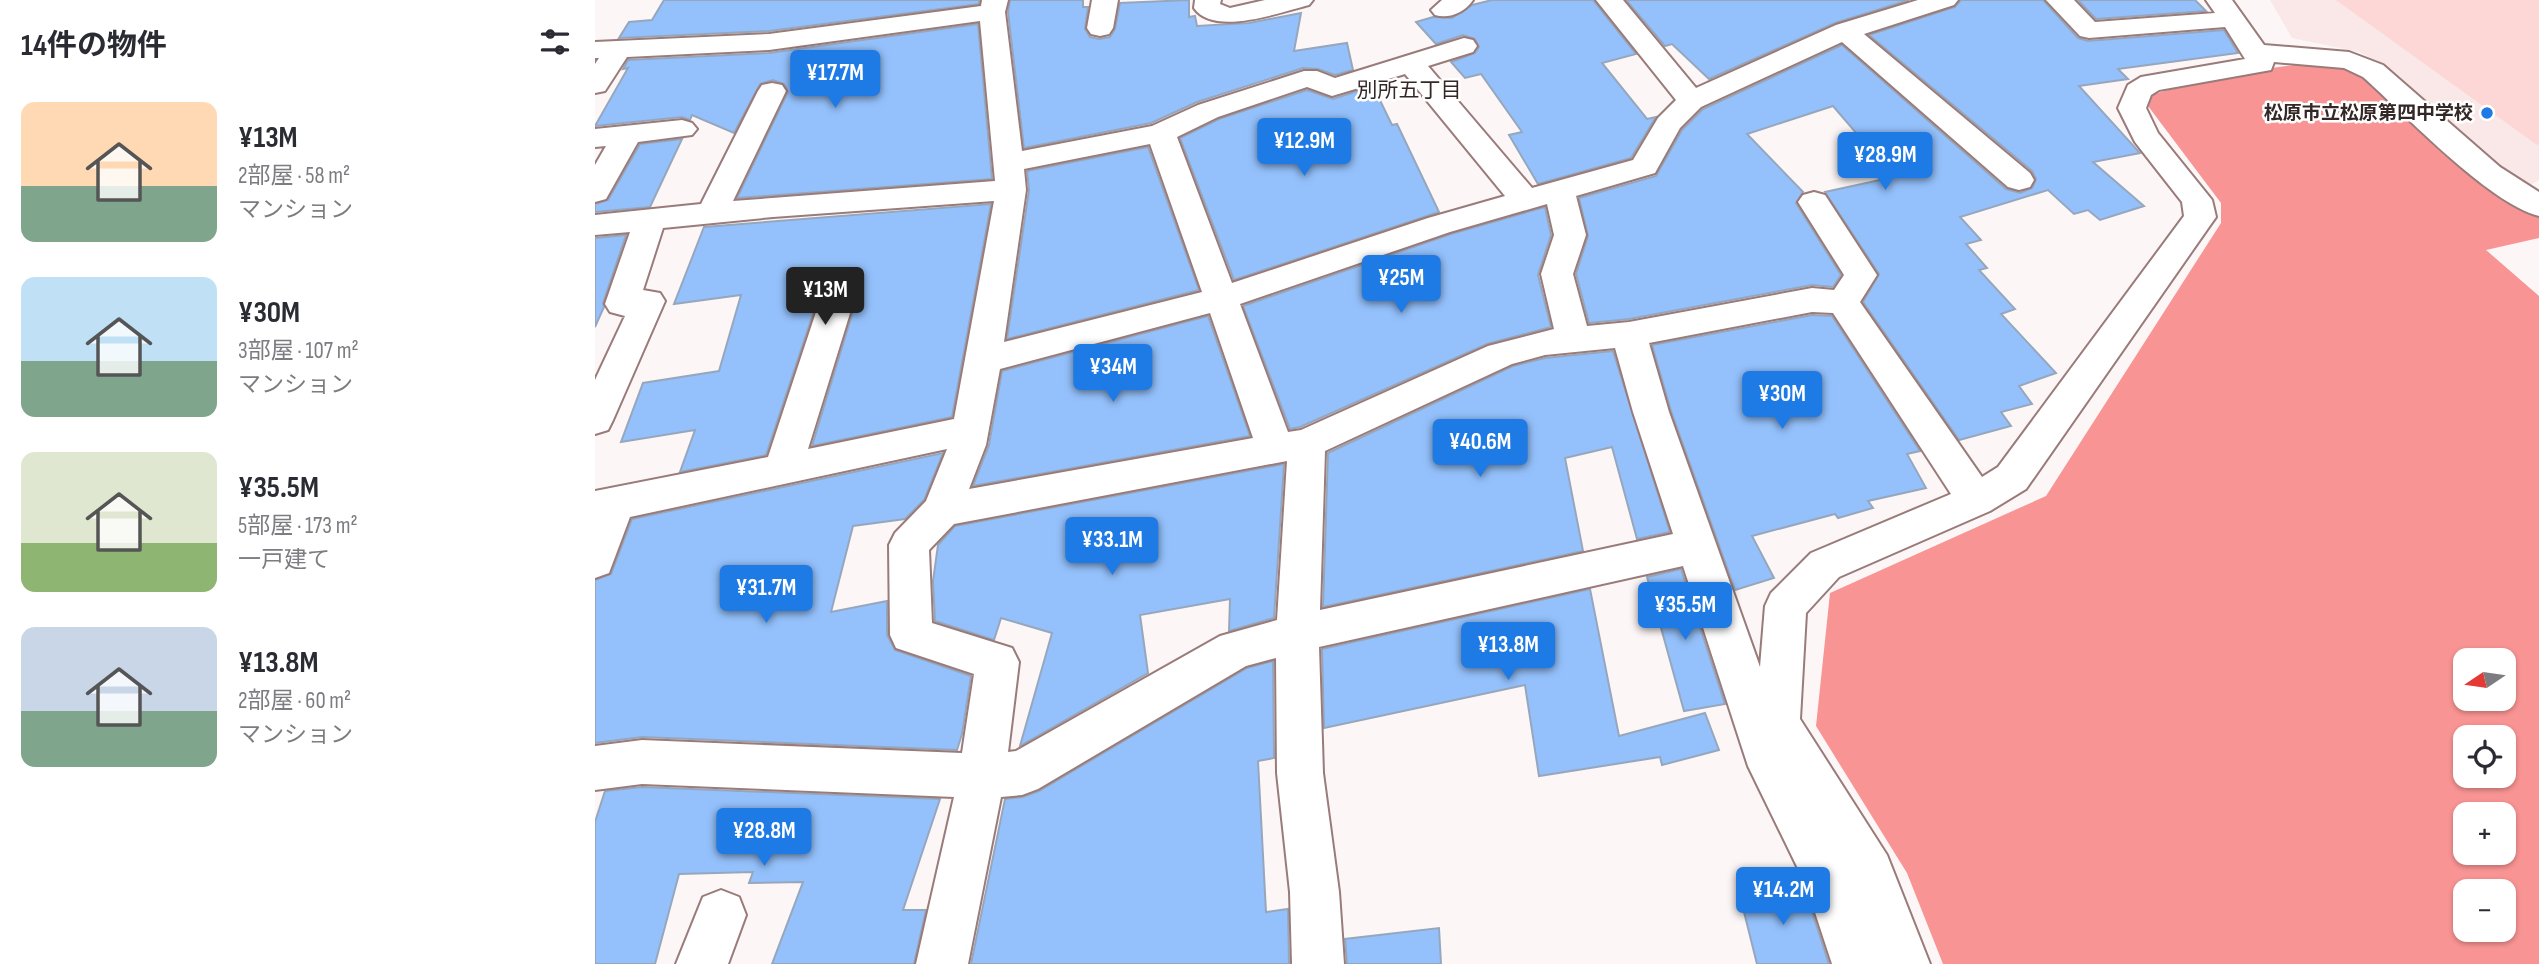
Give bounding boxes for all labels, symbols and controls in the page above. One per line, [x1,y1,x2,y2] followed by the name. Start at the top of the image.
[536,23,574,61] icon: filters
[21,28,167,64] text: 14件の物件
[778,50,892,110] pin: ¥17.7M
[806,59,864,87] text: ¥17.7M
[1357,78,1462,103] district label: 別所五丁目
[2264,102,2473,125] place label: 松原市立松原第四中学校
[2479,105,2495,121] marker: 松原市立松原第四中学校
[1247,118,1361,178] pin: ¥12.9M
[238,120,298,156] text: ¥13M
[1273,127,1335,155] text: ¥12.9M
[77,130,161,214] icon: home
[1828,132,1942,192] pin: ¥28.9M
[1853,141,1917,169] text: ¥28.9M
[238,162,350,190] text: 2部屋 · 58 m²
[238,196,353,224] text: マンション
[1360,256,1442,315] pin: ¥25M
[1378,264,1424,292] text: ¥25M
[784,268,866,327] pin: ¥13M
[802,276,848,304] text: ¥13M
[238,295,300,331] text: ¥30M
[77,305,161,389] icon: home
[238,337,359,365] text: 3部屋 · 107 m²
[1072,344,1154,404] pin: ¥34M
[1089,353,1137,381] text: ¥34M
[238,371,353,399] text: マンション
[1741,372,1823,431] pin: ¥30M
[1758,380,1806,408] text: ¥30M
[1423,420,1537,479] pin: ¥40.6M
[1449,428,1511,456] text: ¥40.6M
[238,470,319,506] text: ¥35.5M
[77,480,161,564] icon: home
[238,512,358,540] text: 5部屋 · 173 m²
[1055,518,1169,577] pin: ¥33.1M
[1081,526,1143,554] text: ¥33.1M
[238,546,330,574] text: 一戸建て
[709,566,823,625] pin: ¥31.7M
[736,574,796,602] text: ¥31.7M
[1628,582,1742,642] pin: ¥35.5M
[1654,591,1716,619] text: ¥35.5M
[1451,622,1565,682] pin: ¥13.8M
[1477,631,1539,659] text: ¥13.8M
[238,645,318,681] text: ¥13.8M
[2453,648,2517,710] north arrow
[2453,648,2516,942] map controls
[77,655,161,739] icon: home
[238,687,351,715] text: 2部屋 · 60 m²
[238,721,353,749] text: マンション
[2453,725,2516,788] button: locate
[2453,802,2516,865] button: +
[707,808,821,868] pin: ¥28.8M
[732,817,796,845] text: ¥28.8M
[1726,867,1840,927] pin: ¥14.2M
[1752,876,1814,904] text: ¥14.2M
[2453,879,2516,942] button: −

